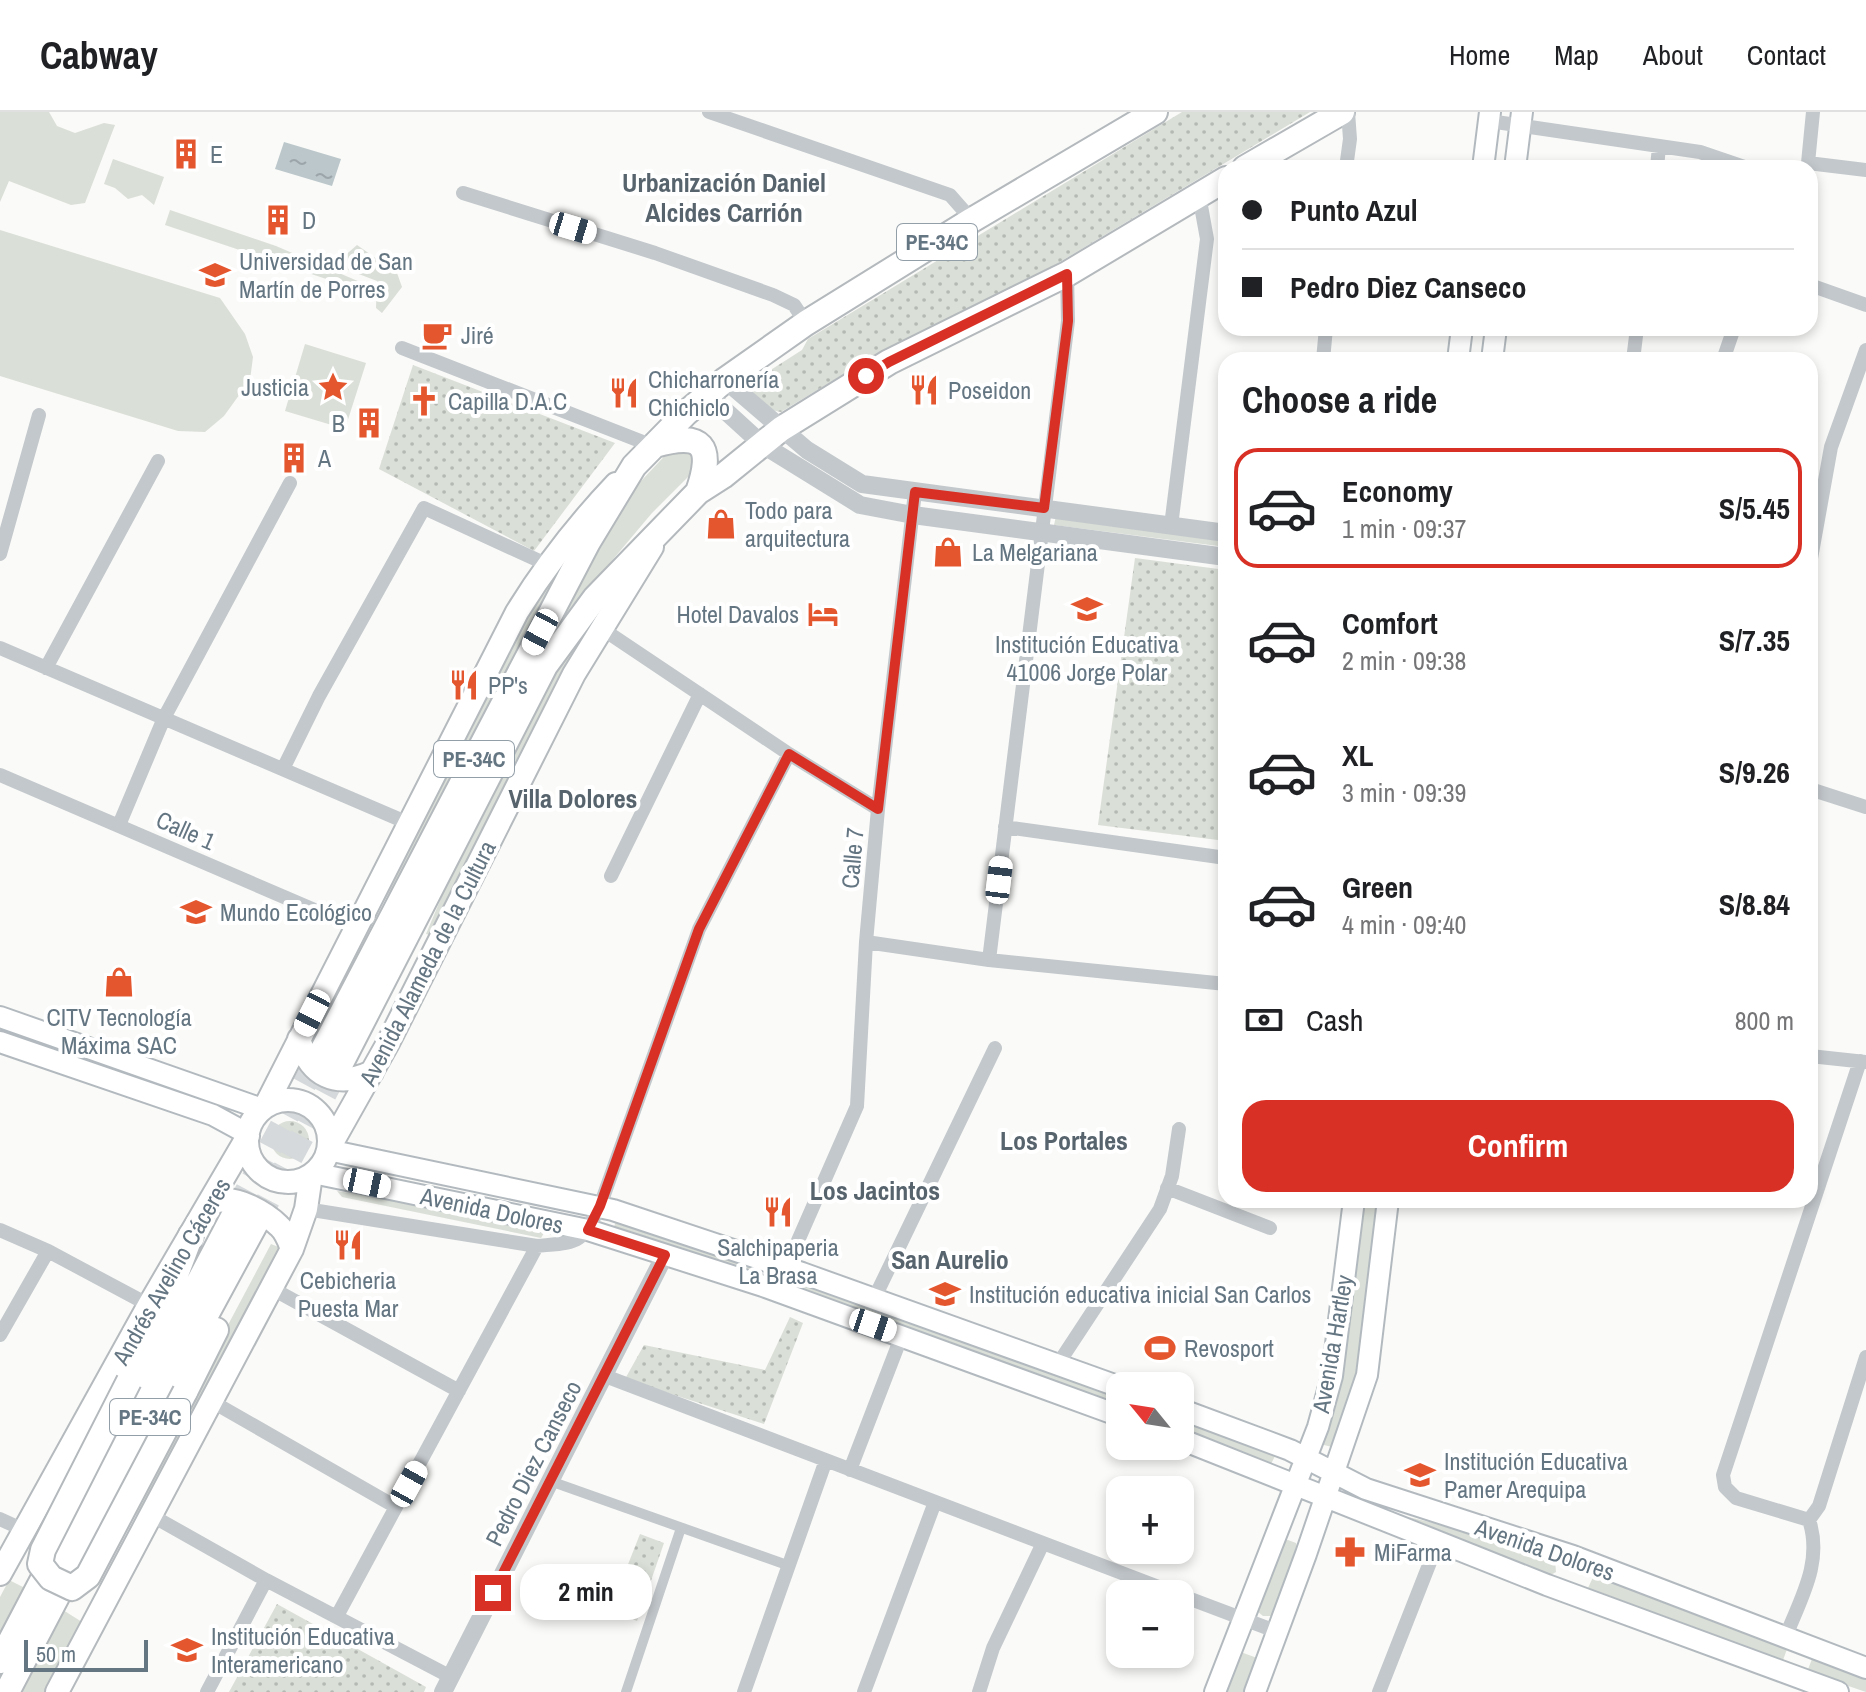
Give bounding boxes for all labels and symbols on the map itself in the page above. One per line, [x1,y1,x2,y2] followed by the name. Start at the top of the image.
[169,137,203,171] building icon: E
[210,138,223,170] place label: E
[622,165,826,230] district label: Urbanización Daniel Alcides Carrión
[261,203,295,237] building icon: D
[302,204,316,236] place label: D
[547,210,599,246] car
[897,224,977,260] road number: PE-34C
[239,245,413,305] place label: Universidad de San Martín de Porres
[198,258,232,292] school or university icon: Universidad de San Martín de Porres
[420,318,454,352] cafe icon: Jiré
[461,319,494,351] place label: Jiré
[848,358,884,394] route start
[648,363,779,423] place label: Chicharronería Chichiclo
[316,370,350,404] place icon: Justicia
[241,371,309,403] place label: Justicia
[907,373,941,407] restaurant icon: Poseidon
[948,374,1031,406] place label: Poseidon
[607,376,641,410] restaurant icon: Chicharronería Chichiclo
[407,384,441,418] church icon: Capilla D.A.C
[448,385,567,417] place label: Capilla D.A.C
[352,406,386,440] building icon: B
[332,407,345,439] place label: B
[277,441,311,475] building icon: A
[317,442,332,474] place label: A
[745,494,850,554] place label: Todo para arquitectura
[704,507,738,541] shop icon: Todo para arquitectura
[931,535,965,569] shop icon: La Melgariana
[972,536,1098,568] place label: La Melgariana
[1070,592,1104,626] school or university icon: Institución Educativa 41006 Jorge Polar
[806,597,840,631] hotel icon: Hotel Davalos
[677,598,799,630] place label: Hotel Davalos
[518,605,562,659] car
[995,628,1179,688] place label: Institución Educativa 41006 Jorge Polar
[447,668,481,702] restaurant icon: PP's
[488,669,528,701] place label: PP's
[434,741,514,777] road number: PE-34C
[509,781,637,816] district label: Villa Dolores
[152,803,221,857] street label: Calle 1
[833,826,871,890] street label: Calle 7
[351,835,503,1092] street label: Avenida Alameda de la Cultura
[984,855,1014,905] car
[179,895,213,929] school or university icon: Mundo Ecológico
[220,896,372,928] place label: Mundo Ecológico
[102,965,136,999] shop icon: CITV Tecnología Máxima SAC
[290,986,334,1040] car
[46,1001,192,1061] place label: CITV Tecnología Máxima SAC
[1000,1123,1128,1158] district label: Los Portales
[341,1166,393,1200] car
[104,1172,238,1371] street label: Andrés Avelino Cáceres
[810,1173,940,1208] district label: Los Jacintos
[417,1179,566,1241] street label: Avenida Dolores
[761,1195,795,1229] restaurant icon: Salchipaperia La Brasa
[331,1228,365,1262] restaurant icon: Cebicheria Puesta Mar
[717,1231,839,1291] place label: Salchipaperia La Brasa
[891,1242,1009,1277] district label: San Aurelio
[298,1264,399,1324] place label: Cebicheria Puesta Mar
[1304,1272,1360,1417] street label: Avenida Hartley
[928,1277,962,1311] school or university icon: Institución educativa inicial San Carlos
[969,1278,1311,1310] place label: Institución educativa inicial San Carlos
[846,1306,900,1344] car
[1143,1331,1177,1365] sports icon: Revosport
[1184,1332,1274,1364] place label: Revosport
[1106,1372,1194,1460] north arrow
[478,1375,588,1551] street label: Pedro Diez Canseco
[110,1399,190,1435] road number: PE-34C
[1444,1445,1628,1505] place label: Institución Educativa Pamer Arequipa
[387,1457,431,1511] car
[1403,1458,1437,1492] school or university icon: Institución Educativa Pamer Arequipa
[1470,1510,1619,1588] street label: Avenida Dolores
[1333,1535,1367,1569] pharmacy icon: MiFarma
[1374,1536,1452,1568] place label: MiFarma
[521,1565,653,1621] callout: 2 min
[475,1575,511,1611] route end
[211,1620,395,1680] place label: Institución Educativa Interamericano
[170,1633,204,1667] school or university icon: Institución Educativa Interamericano
[24,1636,148,1672] scale bar

